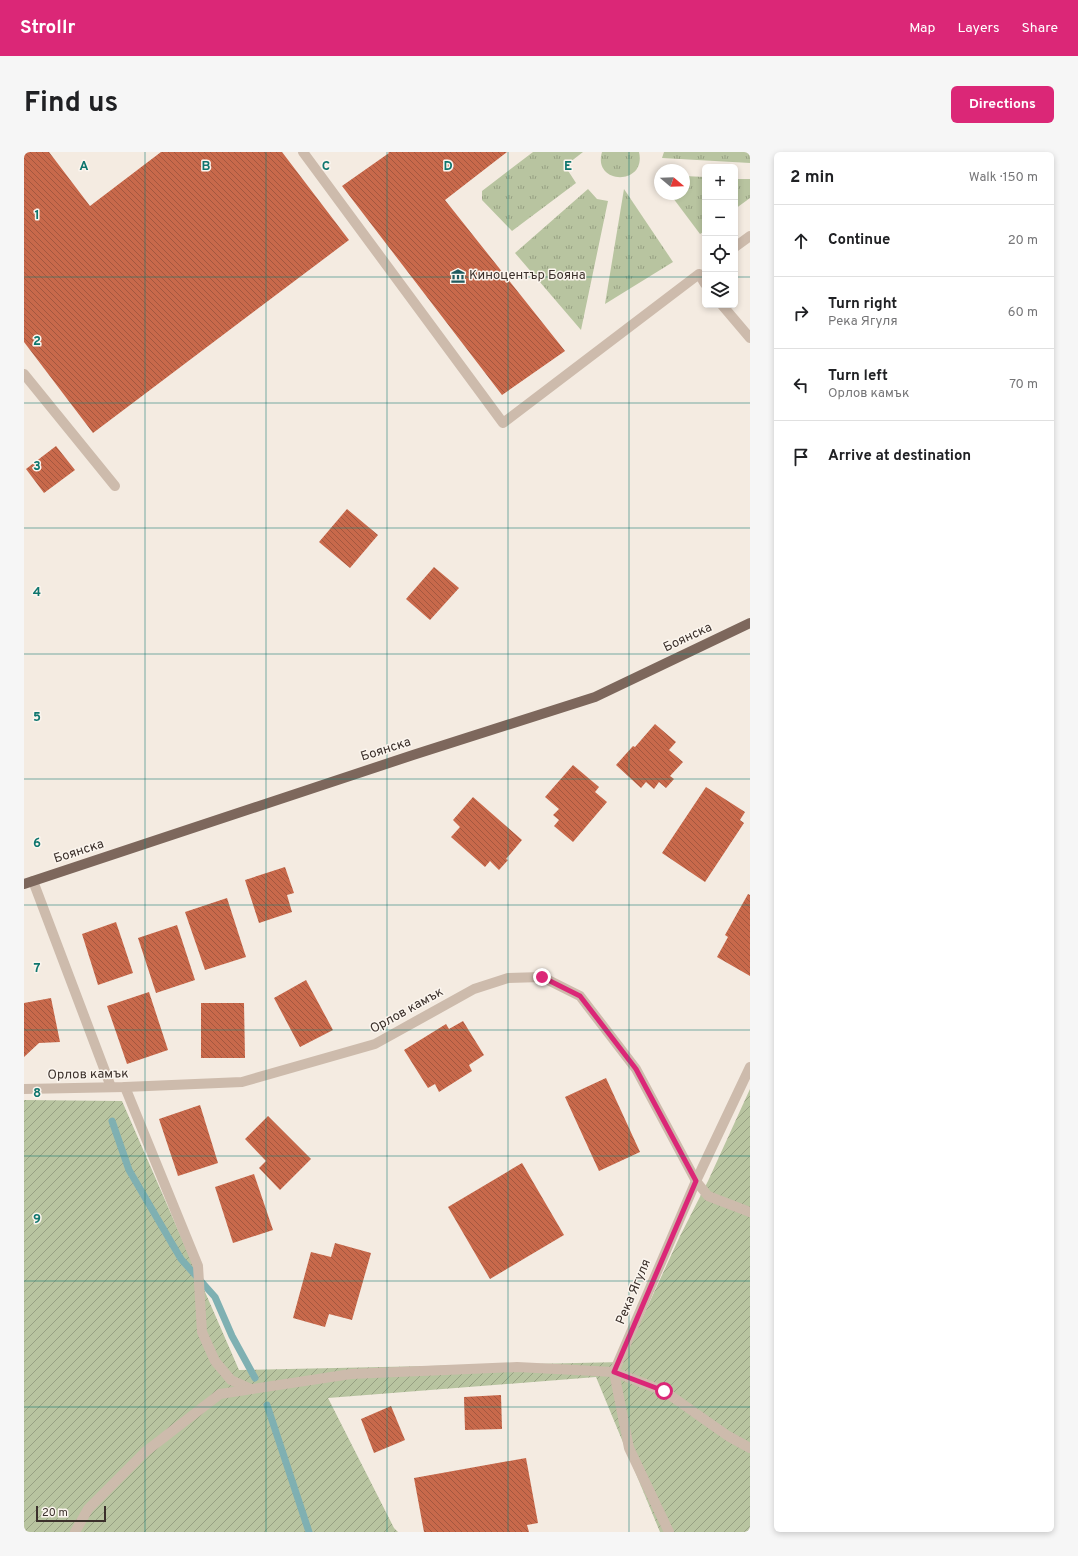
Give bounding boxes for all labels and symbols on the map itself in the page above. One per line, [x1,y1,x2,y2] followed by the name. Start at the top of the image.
[79,159,89,175] text: A
[202,159,211,175] text: B
[322,159,330,175] text: C
[443,159,453,175] text: D
[564,159,572,175] text: E
[654,164,690,200] north arrow
[34,208,40,224] text: 1
[450,268,466,284] museum icon: Киноцентър Бояна
[469,268,586,284] place label: Киноцентър Бояна
[33,334,41,350] text: 2
[33,459,41,475] text: 3
[33,585,41,601] text: 4
[661,620,715,656] street label: Боянска
[33,710,41,726] text: 5
[359,734,413,766] street label: Боянска
[33,836,41,852] text: 6
[52,836,106,868] street label: Боянска
[34,961,41,977] text: 7
[533,968,551,986] route end
[368,984,446,1038] street label: Орлов камък
[47,1066,129,1084] street label: Орлов камък
[33,1086,41,1102] text: 8
[33,1212,41,1228] text: 9
[613,1257,655,1327] street label: Река Ягуля
[655,1382,673,1400] route start
[36,1504,106,1523] scale bar

